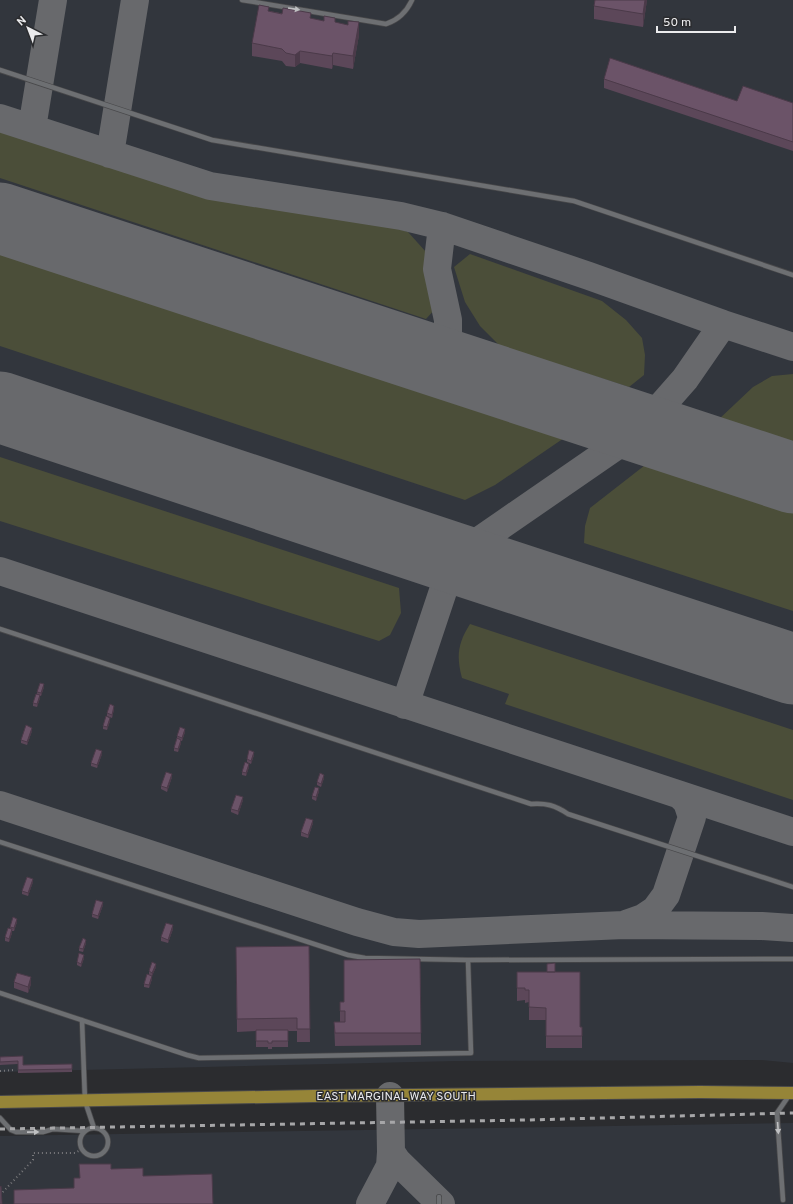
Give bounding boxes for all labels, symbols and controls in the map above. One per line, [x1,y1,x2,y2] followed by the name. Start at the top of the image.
[288,6,300,12] one-way arrow
[8,8,48,48] north arrow
[657,8,735,34] scale bar
[14,13,30,29] text: N
[663,15,691,31] text: 50 m
[316,1089,476,1105] street label: EAST MARGINAL WAY SOUTH
[775,1122,782,1134] one-way arrow
[27,1129,40,1135] one-way arrow

